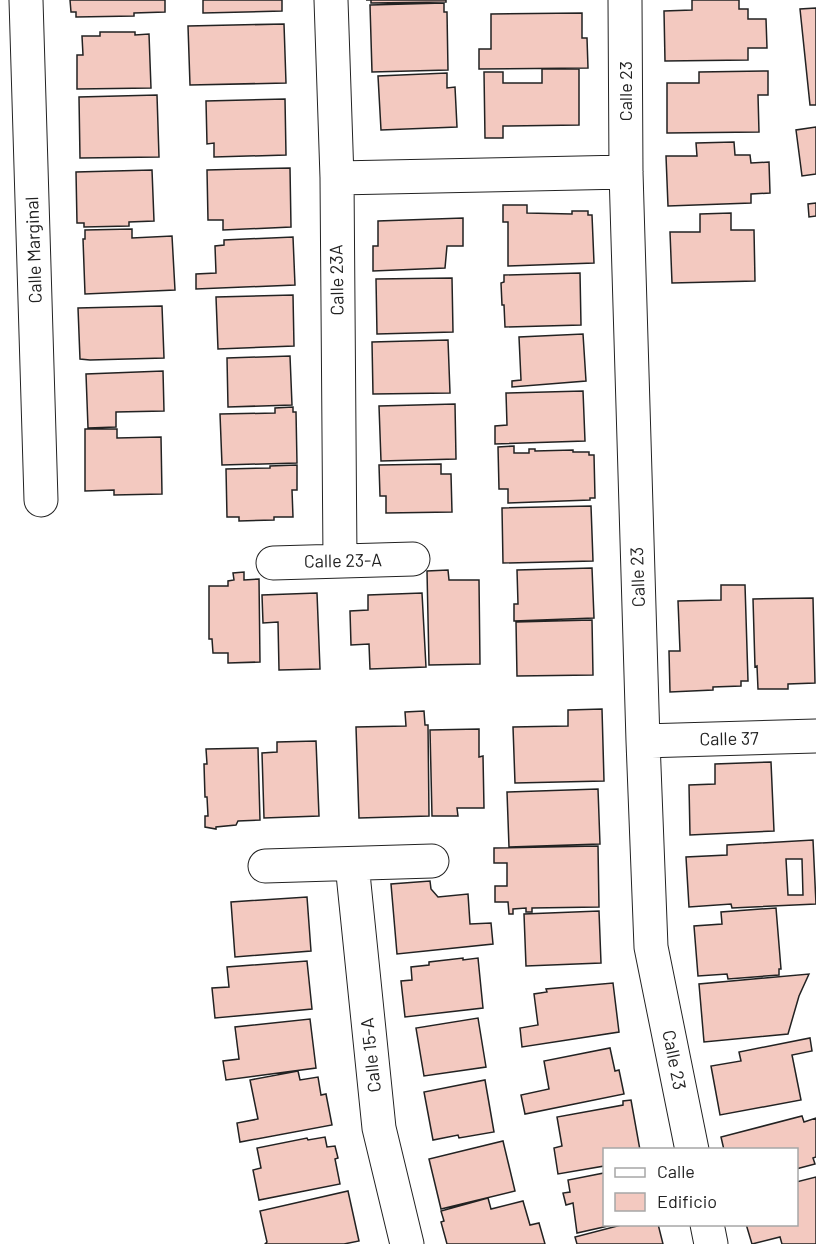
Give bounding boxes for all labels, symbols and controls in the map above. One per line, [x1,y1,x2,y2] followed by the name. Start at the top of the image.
[614,61,636,121] street label: Calle 23
[20,196,46,304] street label: Calle Marginal
[324,244,348,316] street label: Calle 23A
[625,547,649,608] street label: Calle 23
[304,548,382,572] street label: Calle 23-A
[699,726,759,750] street label: Calle 37
[355,1017,385,1094] street label: Calle 15-A
[658,1028,692,1092] street label: Calle 23
[603,1148,798,1226] legend
[657,1160,695,1182] text: Calle
[657,1190,717,1212] text: Edificio

